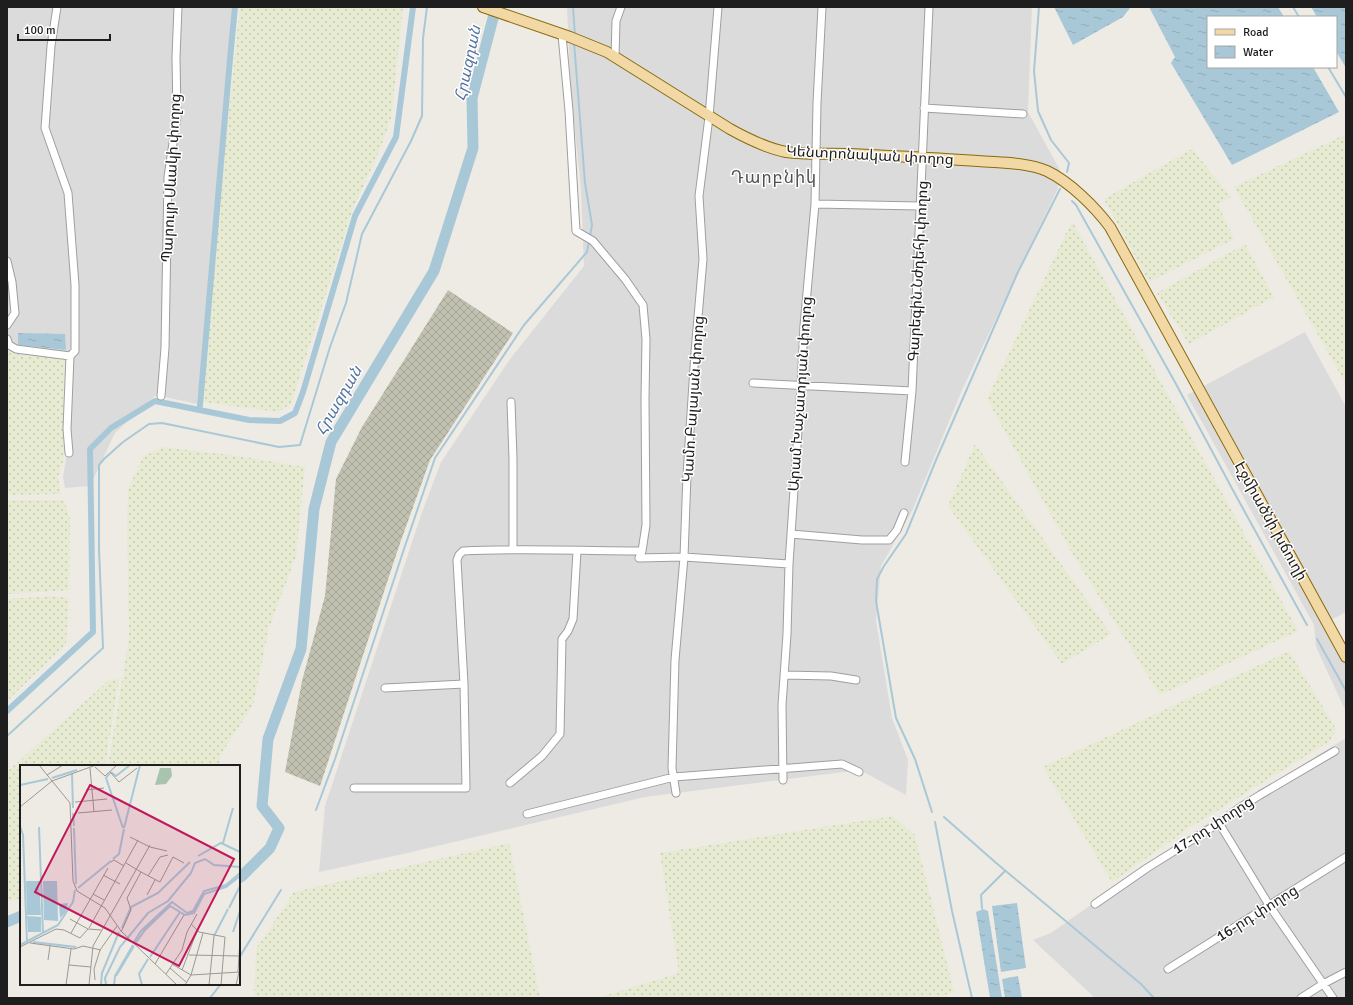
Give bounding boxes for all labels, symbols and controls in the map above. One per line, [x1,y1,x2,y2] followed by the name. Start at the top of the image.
[18,16,110,42] scale bar
[1207,16,1337,68] legend
[450,22,486,103] water label: Հրազդան
[24,23,56,38] text: 100 m
[1243,25,1269,40] text: Road
[1243,45,1274,60] text: Water
[158,93,184,263] street label: Պարույր Սևակի փողոց
[786,142,954,168] street label: Կենտրոնական փողոց
[731,167,817,188] district label: Դարբնիկ
[904,180,932,362] street label: Գարեգին Նժդեհի փողոց
[784,296,816,492] street label: Արամ Խաչատրյան փողոց
[678,315,708,483] street label: Կամո Բալայան փողոց
[311,361,367,439] water label: Հրազդան
[1231,458,1311,584] street label: Էջմիածնի խճուղի
[20,765,240,985] inset map
[1169,792,1257,858] street label: 17-րդ փողոց
[1213,881,1301,945] street label: 16-րդ փողոց

